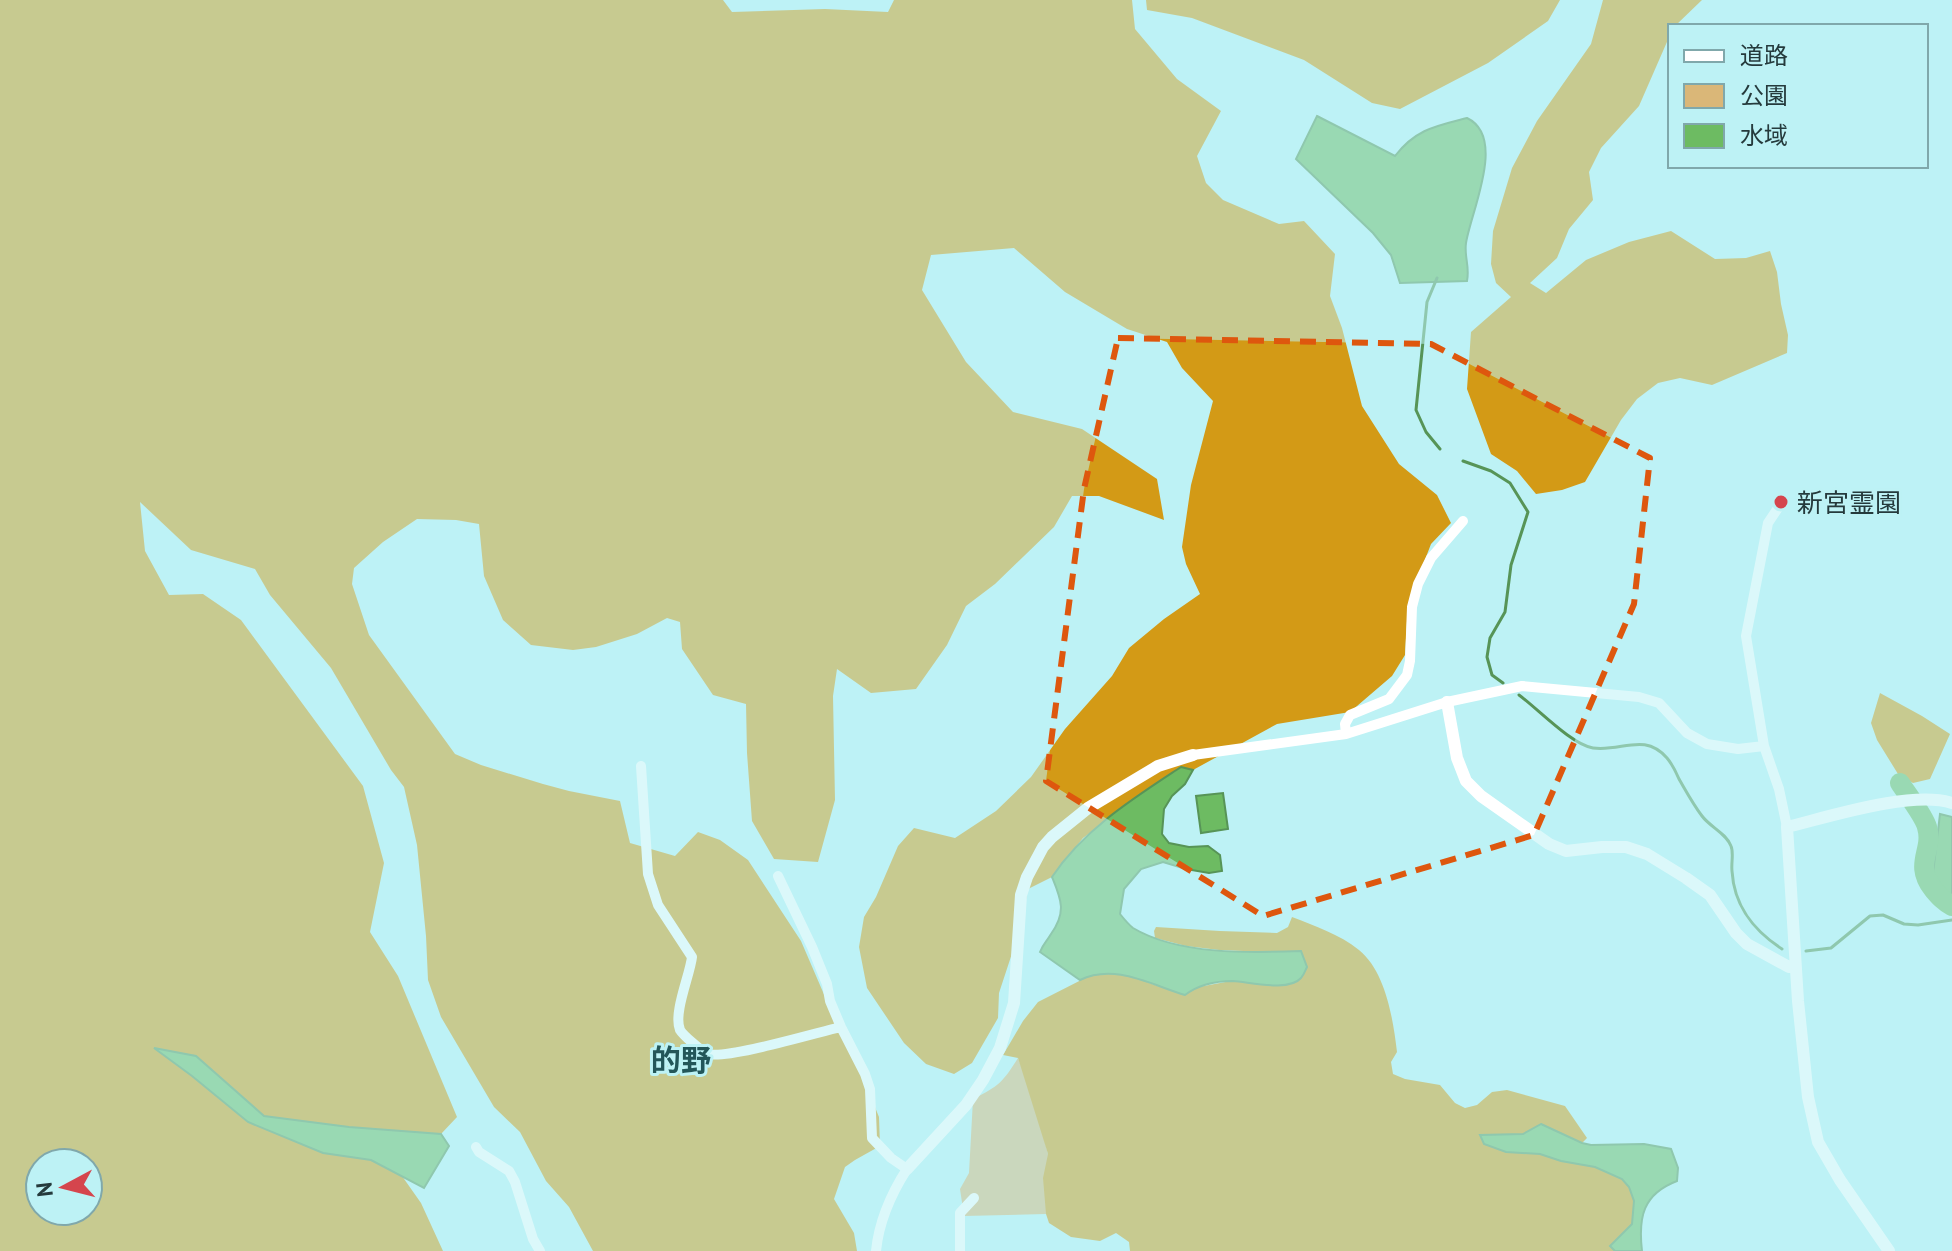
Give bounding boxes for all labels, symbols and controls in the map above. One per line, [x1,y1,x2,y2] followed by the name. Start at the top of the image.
[1668,24,1928,168] legend
[1740,40,1788,71] text: 道路
[1740,80,1788,111] text: 公園
[1740,120,1788,151] text: 水域
[1797,486,1901,519] place label: 新宮霊園
[1772,493,1790,511] marker: 新宮霊園
[651,1040,711,1079] district label: 的野
[24,1147,104,1227] north arrow
[29,1181,59,1198] text: N

